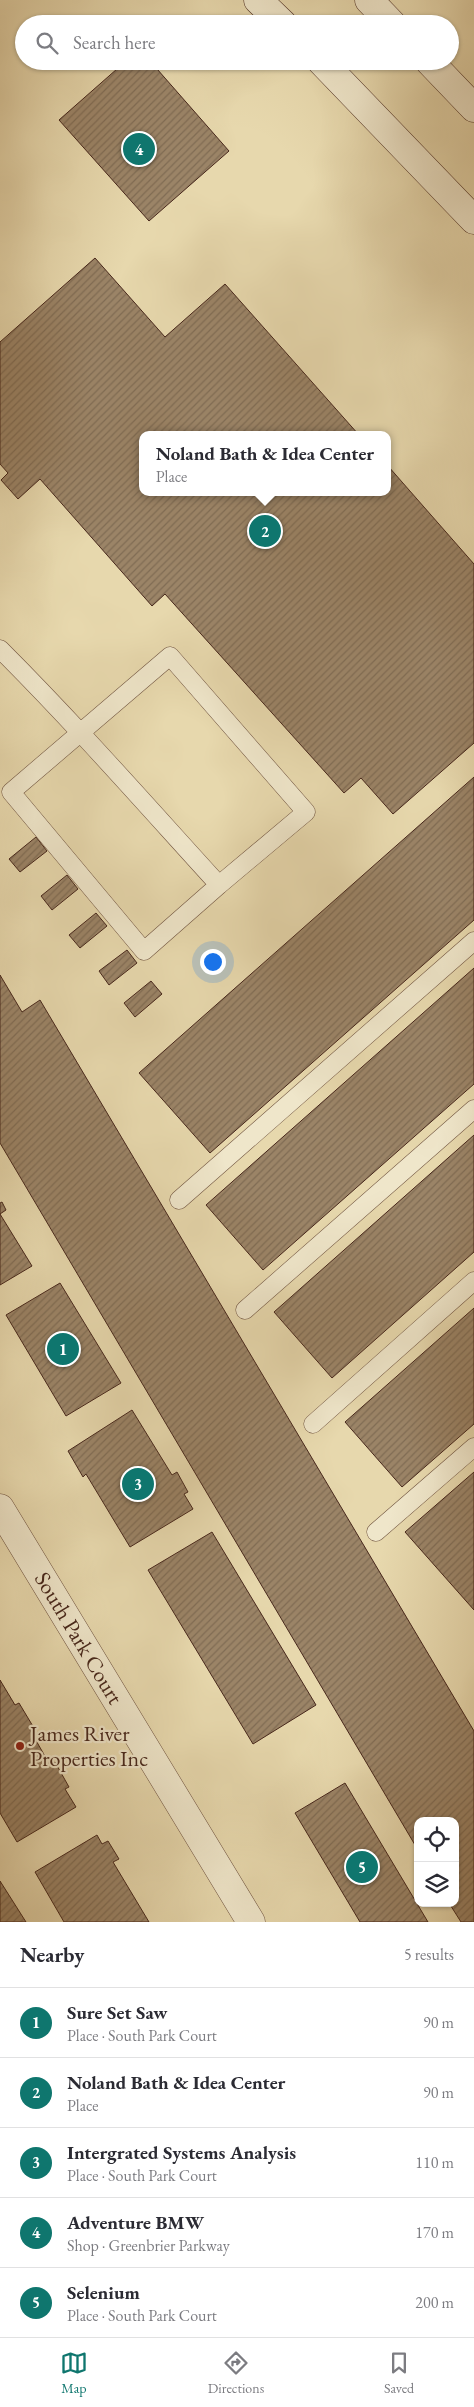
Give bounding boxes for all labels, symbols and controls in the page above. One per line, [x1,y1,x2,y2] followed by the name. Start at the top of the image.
[15,15,459,70] search box
[33,29,61,57] icon: search
[73,30,155,55] text: Search here
[123,130,155,168] pin: 4
[139,431,391,496] popup
[156,441,374,466] text: Noland Bath & Idea Center
[156,466,187,487] text: Place
[249,512,281,550] pin: 2
[200,949,226,975] your location
[47,1330,79,1368] pin: 1
[122,1465,154,1503] pin: 3
[28,1566,130,1710] street label: South Park Court
[28,1719,148,1773] place label: James River Properties Inc
[14,1740,26,1752] marker: James River Properties Inc
[414,1817,459,1907] map controls
[414,1817,459,1862] button: locate
[346,1848,378,1886] pin: 5
[414,1862,459,1907] button: layers
[20,1941,84,1968] text: Nearby
[404,1944,454,1965] text: 5 results
[67,2000,168,2025] text: Sure Set Saw
[32,2012,40,2033] text: 1
[423,2012,454,2033] text: 90 m
[67,2025,217,2046] text: Place · South Park Court
[67,2070,285,2095] text: Noland Bath & Idea Center
[32,2082,40,2103] text: 2
[423,2082,454,2103] text: 90 m
[67,2095,99,2116] text: Place
[67,2140,296,2165] text: Intergrated Systems Analysis
[32,2152,40,2173] text: 3
[415,2152,454,2173] text: 110 m
[67,2165,217,2186] text: Place · South Park Court
[67,2210,204,2235] text: Adventure BMW
[32,2222,40,2243] text: 4
[415,2222,454,2243] text: 170 m
[67,2235,230,2256] text: Shop · Greenbrier Parkway
[67,2280,140,2305] text: Selenium
[32,2292,40,2313] text: 5
[415,2292,454,2313] text: 200 m
[67,2305,217,2326] text: Place · South Park Court
[60,2349,88,2397] tab: Map
[208,2349,264,2397] tab: Directions
[384,2349,414,2397] tab: Saved

